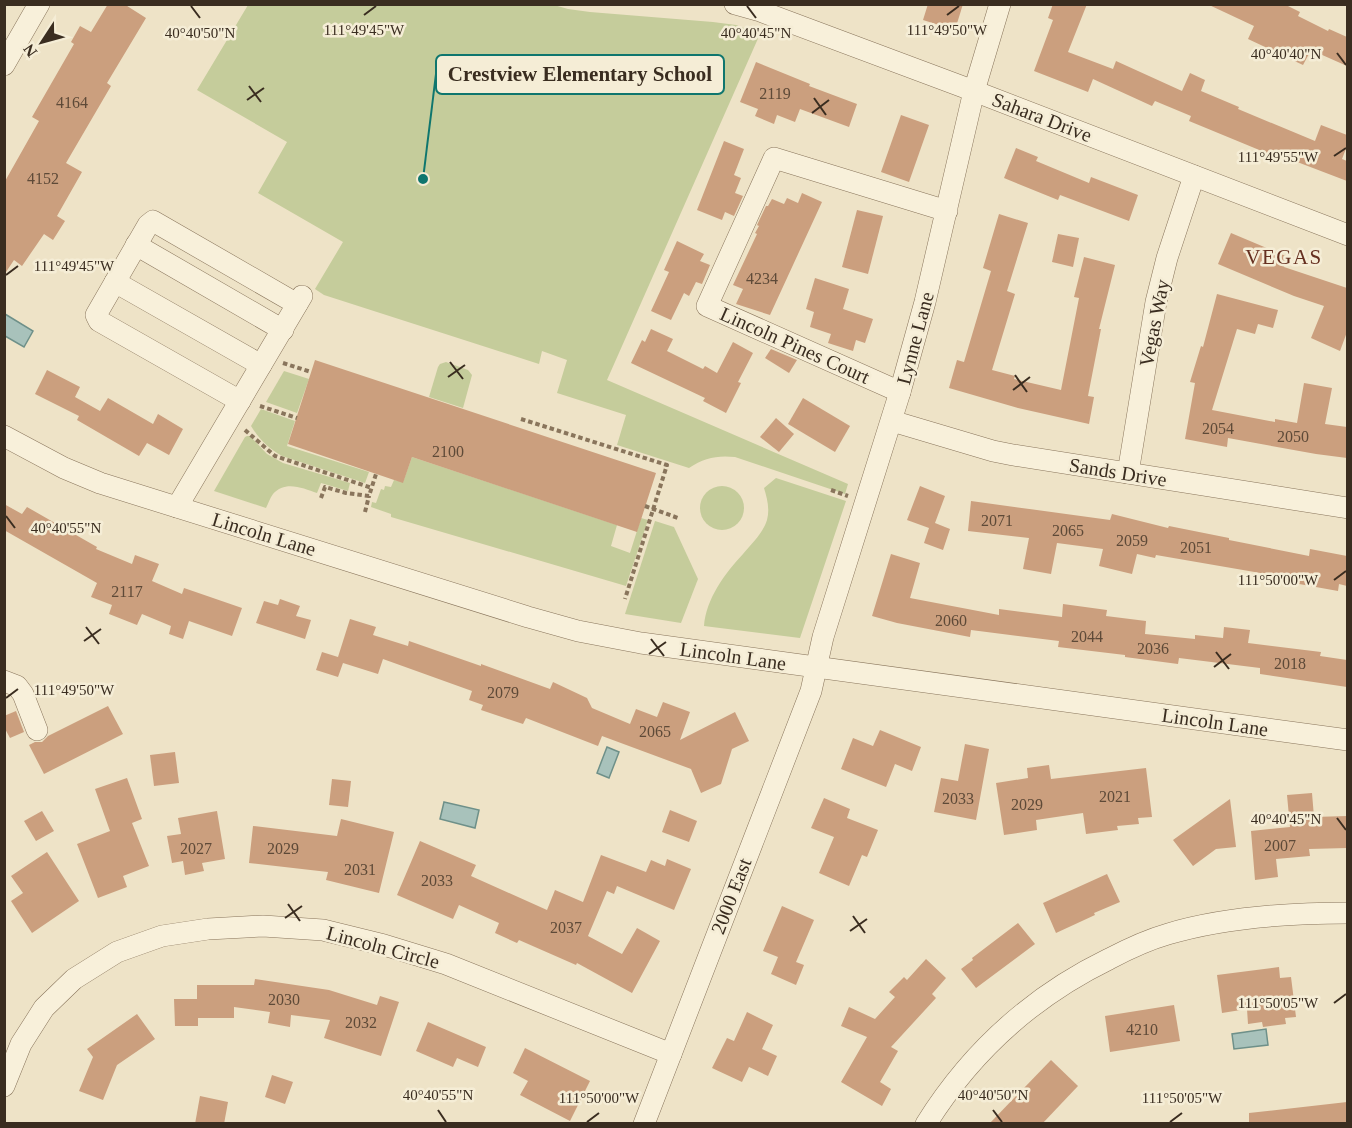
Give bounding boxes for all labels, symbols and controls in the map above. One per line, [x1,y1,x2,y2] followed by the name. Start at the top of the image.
[12,12,72,72] north arrow
[324,22,405,38] text: 111°49'45"W
[907,22,988,38] text: 111°49'50"W
[165,25,235,41] text: 40°40'50"N
[721,25,791,41] text: 40°40'45"N
[20,40,41,60] text: N
[1251,46,1321,62] text: 40°40'40"N
[436,55,724,94] callout: Crestview Elementary School
[448,62,712,86] text: Crestview Elementary School
[759,85,791,102] house number: 2119
[989,88,1095,146] street label: Sahara Drive
[56,94,88,111] house number: 4164
[1238,149,1319,165] text: 111°49'55"W
[27,170,59,187] house number: 4152
[1245,245,1323,269] district label: VEGAS
[34,258,115,274] text: 111°49'45"W
[746,270,778,287] house number: 4234
[1135,277,1174,369] street label: Vegas Way
[892,289,939,387] street label: Lynne Lane
[717,302,873,388] street label: Lincoln Pines Court
[1202,420,1234,437] house number: 2054
[1277,428,1309,445] house number: 2050
[432,443,464,460] house number: 2100
[1068,453,1168,491] street label: Sands Drive
[210,508,319,560] street label: Lincoln Lane
[981,512,1013,529] house number: 2071
[31,520,101,536] text: 40°40'55"N
[1052,522,1084,539] house number: 2065
[1116,532,1148,549] house number: 2059
[1180,539,1212,556] house number: 2051
[1238,572,1319,588] text: 111°50'00"W
[111,583,143,600] house number: 2117
[935,612,967,629] house number: 2060
[1071,628,1103,645] house number: 2044
[678,638,788,674] street label: Lincoln Lane
[1137,640,1169,657] house number: 2036
[1274,655,1306,672] house number: 2018
[34,682,115,698] text: 111°49'50"W
[487,684,519,701] house number: 2079
[1160,704,1270,740] street label: Lincoln Lane
[639,723,671,740] house number: 2065
[1099,788,1131,805] house number: 2021
[942,790,974,807] house number: 2033
[1011,796,1043,813] house number: 2029
[1251,811,1321,827] text: 40°40'45"N
[1264,837,1296,854] house number: 2007
[180,840,212,857] house number: 2027
[267,840,299,857] house number: 2029
[706,855,756,937] street label: 2000 East
[344,861,376,878] house number: 2031
[421,872,453,889] house number: 2033
[550,919,582,936] house number: 2037
[324,921,442,973] street label: Lincoln Circle
[268,991,300,1008] house number: 2030
[1238,995,1319,1011] text: 111°50'05"W
[345,1014,377,1031] house number: 2032
[1126,1021,1158,1038] house number: 4210
[403,1087,473,1103] text: 40°40'55"N
[958,1087,1028,1103] text: 40°40'50"N
[559,1090,640,1106] text: 111°50'00"W
[1142,1090,1223,1106] text: 111°50'05"W

